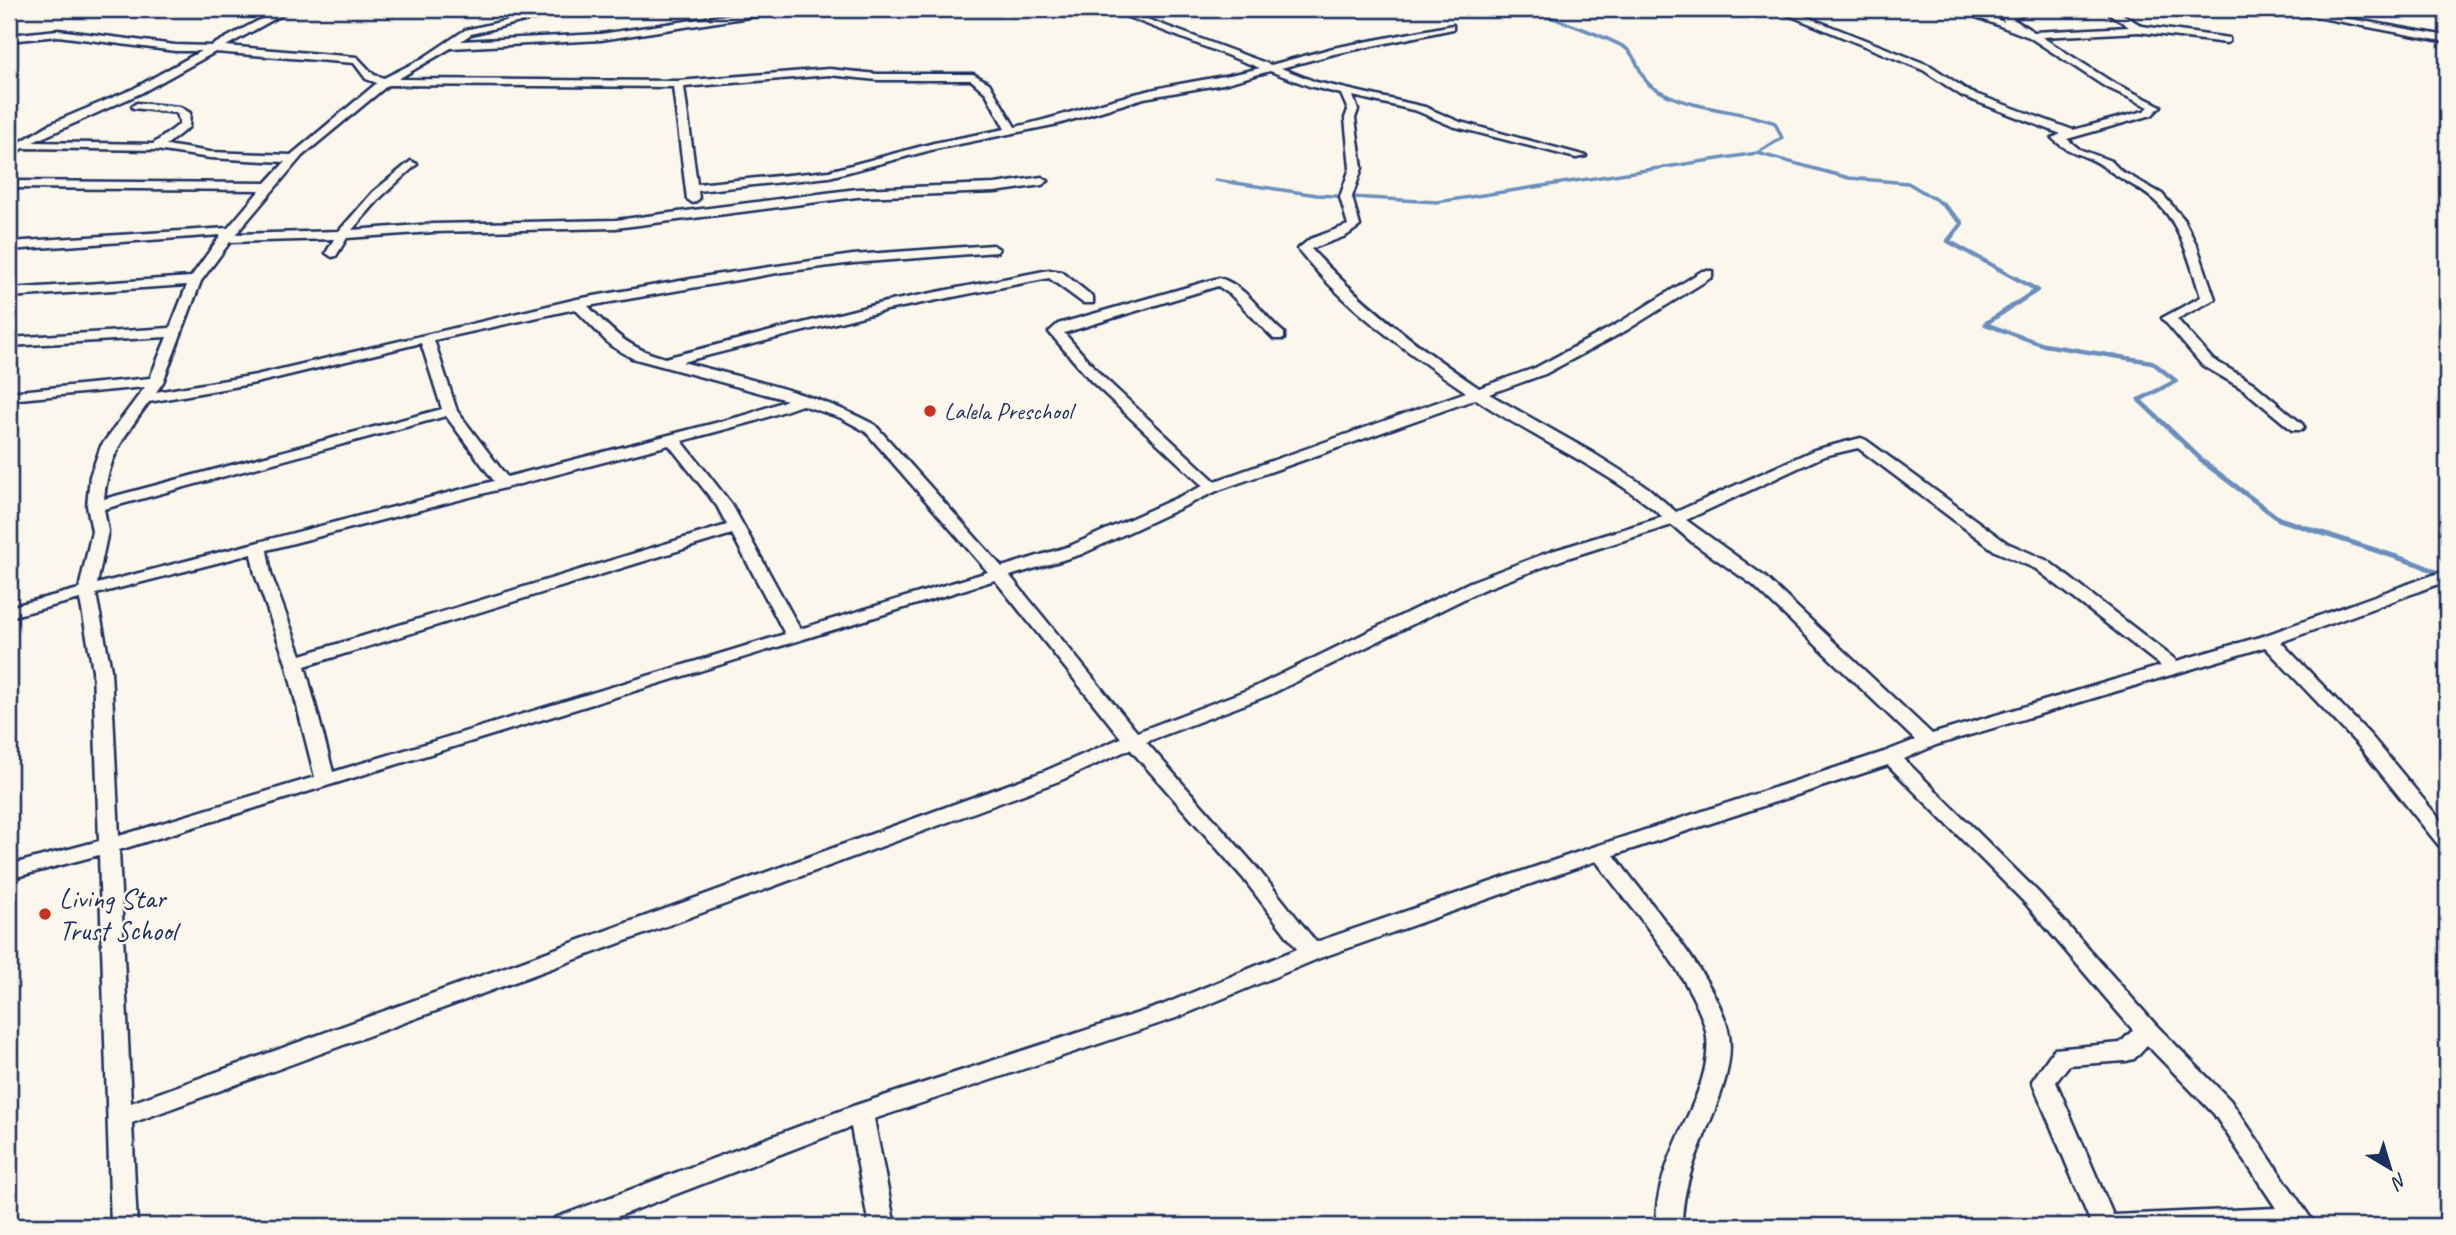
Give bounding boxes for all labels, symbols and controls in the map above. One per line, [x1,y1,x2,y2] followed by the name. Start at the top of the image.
[944,396,1076,426] place label: Lalela Preschool
[922,403,938,419] marker: Lalela Preschool
[59,881,182,948] place label: Living Star Trust School
[37,906,53,922] marker: Living Star Trust School
[2354,1134,2424,1204] north arrow
[2385,1168,2412,1196] text: N

